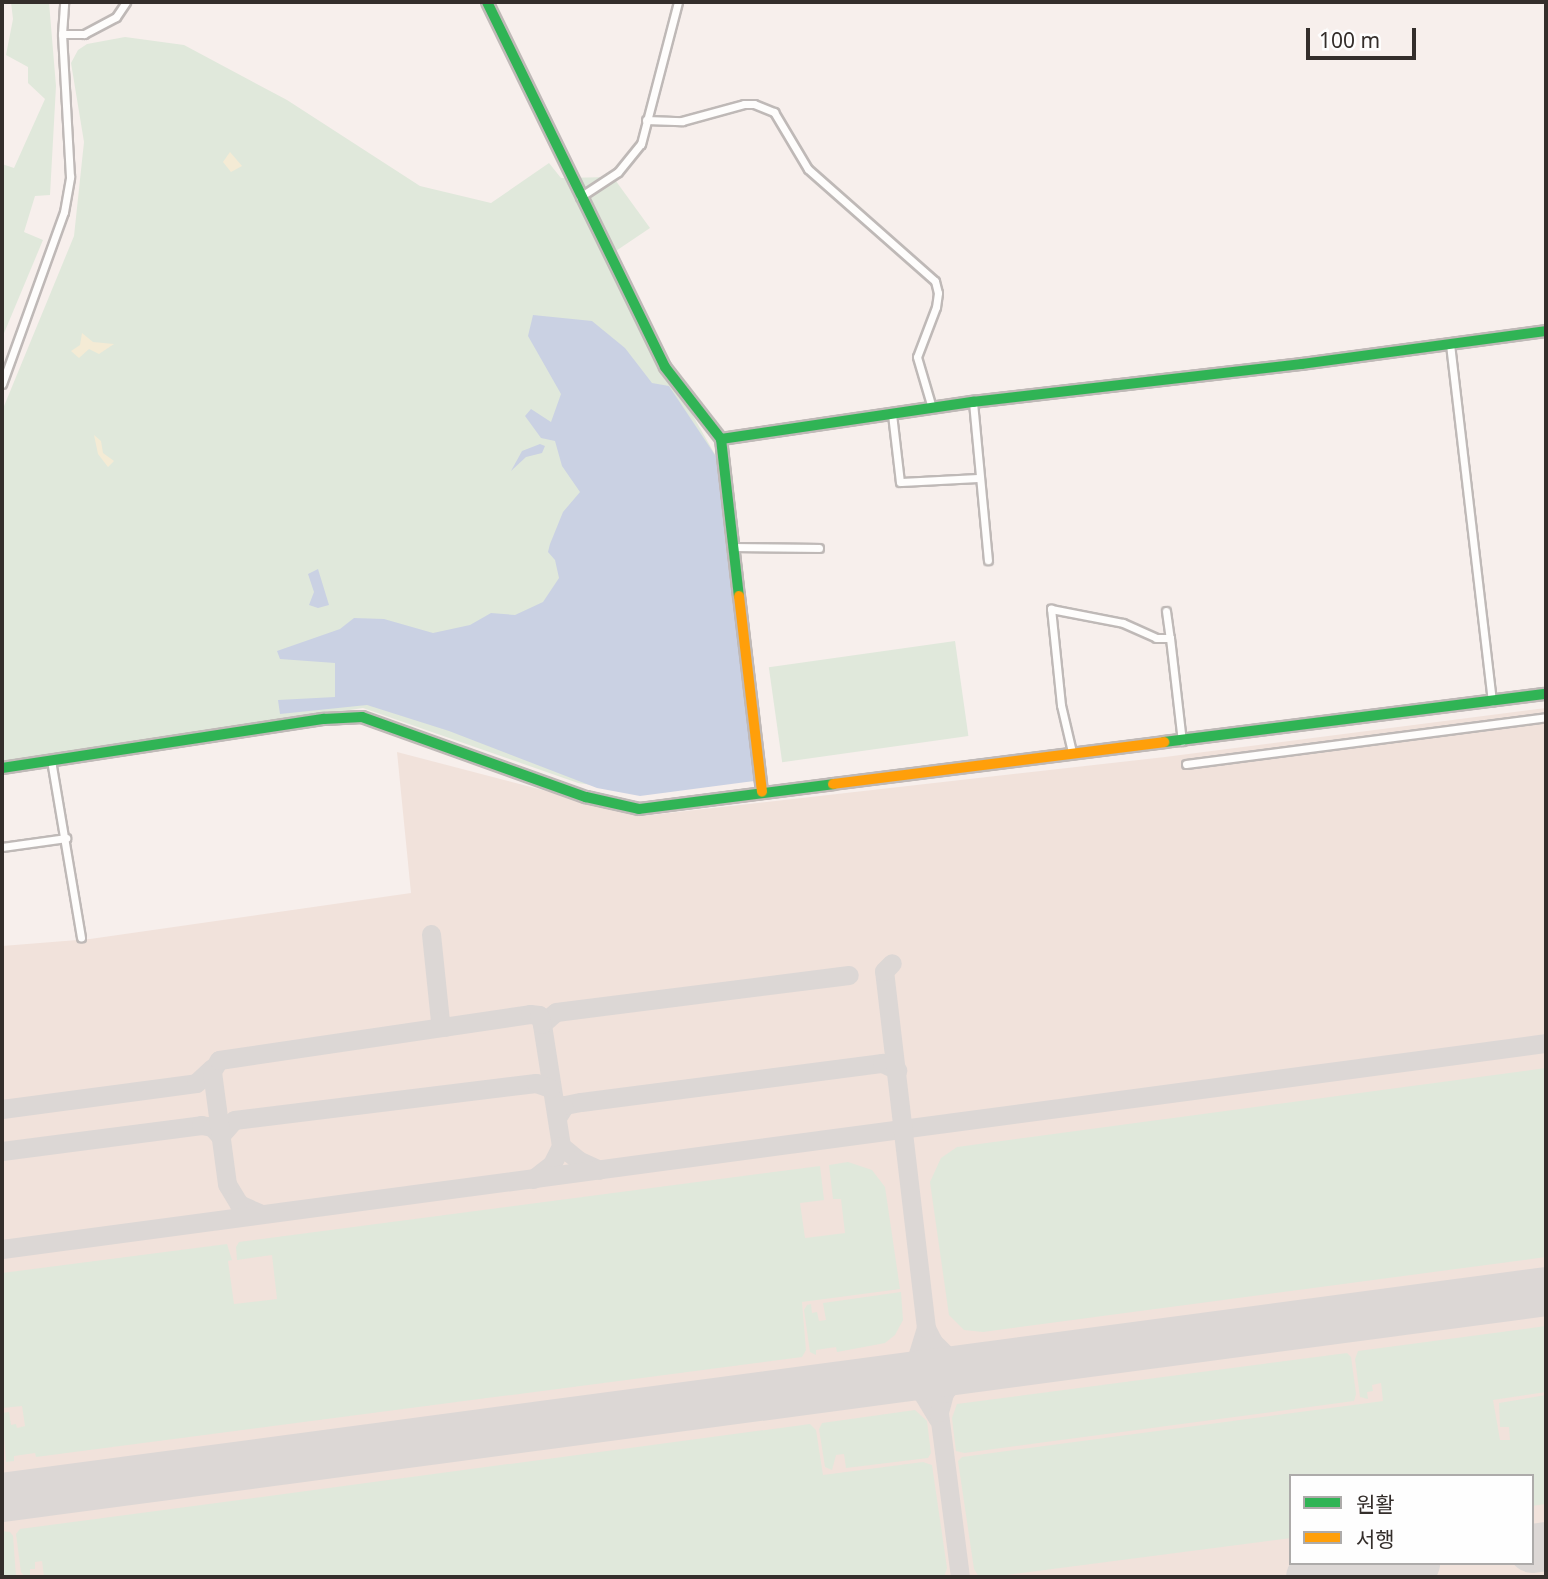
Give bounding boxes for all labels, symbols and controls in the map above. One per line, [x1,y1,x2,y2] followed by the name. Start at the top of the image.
[1310,14,1420,58] scale bar
[1319,26,1380,54] text: 100 m
[1289,1474,1534,1565] legend
[1356,1490,1395,1518] text: 원활
[1356,1525,1395,1553] text: 서행

